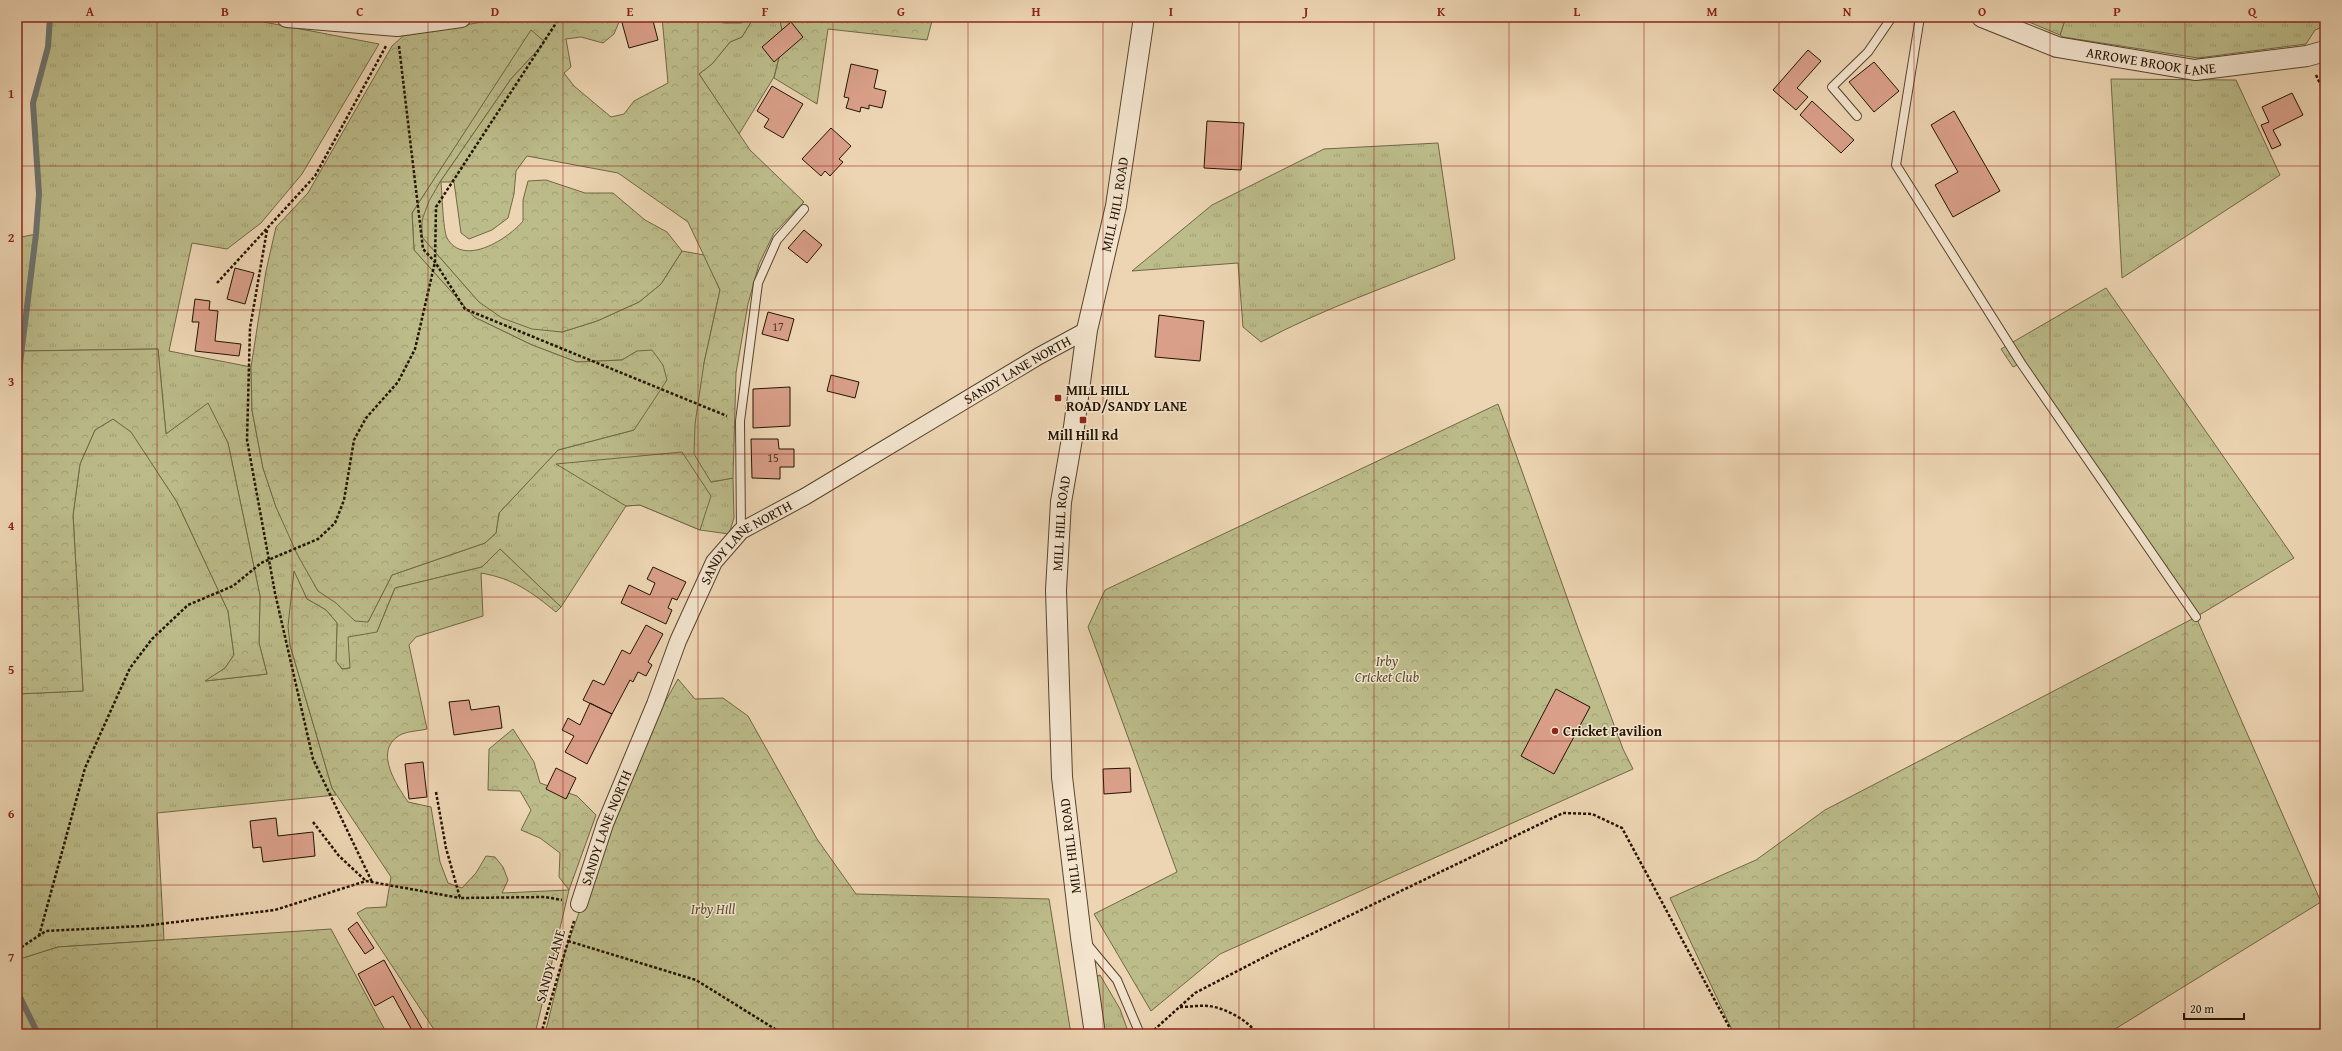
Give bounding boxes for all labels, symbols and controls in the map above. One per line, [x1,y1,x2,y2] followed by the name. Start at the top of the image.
[86,2,95,21] text: A
[221,2,229,21] text: B
[356,2,364,21] text: C
[491,2,499,21] text: D
[627,2,634,21] text: E
[762,2,769,21] text: F
[897,2,905,21] text: G
[1031,2,1041,21] text: H
[1169,2,1173,21] text: I
[1302,2,1309,21] text: J
[1437,2,1446,21] text: K
[1574,2,1581,21] text: L
[1706,2,1718,21] text: M
[1843,2,1852,21] text: N
[1978,2,1986,21] text: O
[2113,2,2121,21] text: P
[2248,2,2258,21] text: Q
[2085,42,2217,80] street label: ARROWE BROOK LANE
[8,84,14,103] text: 1
[1096,156,1133,254] street label: MILL HILL ROAD
[8,228,15,247] text: 2
[772,318,784,335] house number: 17
[960,331,1074,409] street label: SANDY LANE NORTH
[8,372,14,391] text: 3
[1066,380,1188,416] place label: MILL HILL ROAD/SANDY LANE
[1053,393,1063,403] marker: MILL HILL ROAD/SANDY LANE
[1078,415,1088,425] marker: Mill Hill Rd
[1048,425,1118,445] place label: Mill Hill Rd
[767,449,779,466] house number: 15
[1047,474,1075,572] street label: MILL HILL ROAD
[695,495,796,588] street label: SANDY LANE NORTH
[8,516,15,535] text: 4
[1355,651,1420,687] park label: Irby Cricket Club
[8,660,15,679] text: 5
[1563,721,1663,741] place label: Cricket Pavilion
[1550,726,1560,736] marker: Cricket Pavilion
[576,767,636,888] street label: SANDY LANE NORTH
[1054,797,1086,895] street label: MILL HILL ROAD
[8,804,15,823] text: 6
[691,899,736,919] park label: Irby Hill
[530,927,570,1005] street label: SANDY LANE
[8,948,15,967] text: 7
[2184,995,2244,1021] scale bar
[2190,1000,2214,1017] text: 20 m

